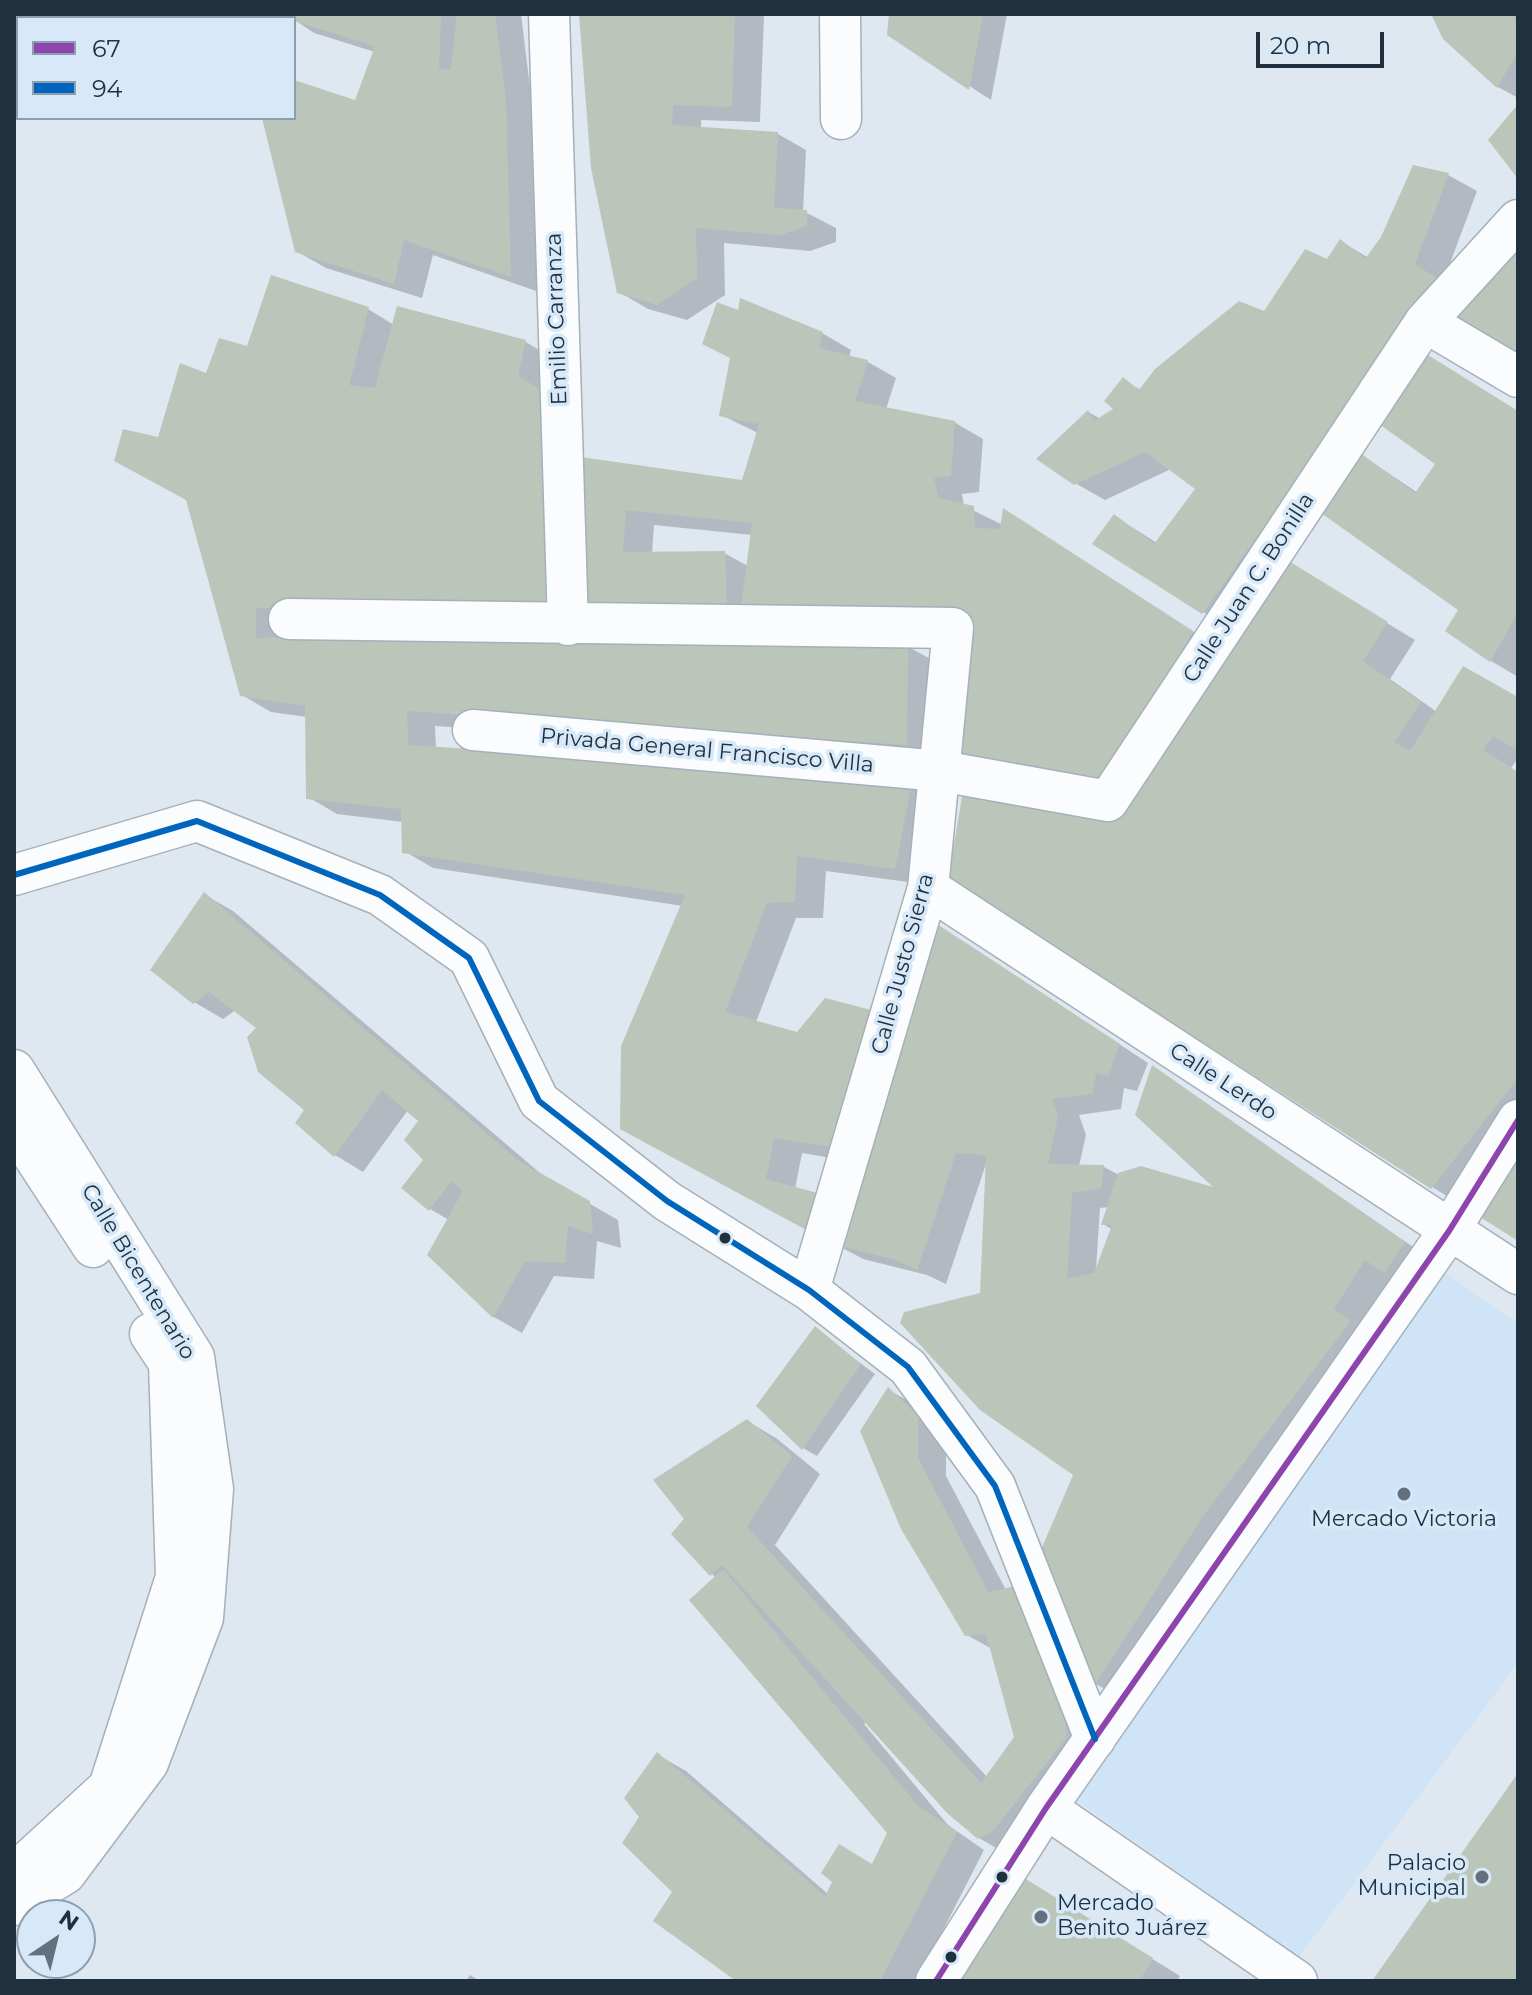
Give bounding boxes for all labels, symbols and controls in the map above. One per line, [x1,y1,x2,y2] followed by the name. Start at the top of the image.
[16,16,296,120] legend
[1260,16,1388,66] scale bar
[1270,31,1331,60] text: 20 m
[92,34,121,63] text: 67
[92,74,122,103] text: 94
[541,232,573,406] street label: Emilio Carranza
[1178,488,1320,688] street label: Calle Juan C. Bonilla
[539,723,875,779] street label: Privada General Francisco Villa
[866,871,940,1057] street label: Calle Justo Sierra
[1164,1038,1282,1126] street label: Calle Lerdo
[75,1179,201,1365] street label: Calle Bicentenario
[717,1230,733,1246] unlabelled marker
[1395,1485,1413,1503] marker: Mercado Victoria
[1311,1507,1497,1533] place label: Mercado Victoria
[1358,1851,1466,1902] place label: Palacio Municipal
[1473,1868,1491,1886] marker: Palacio Municipal
[994,1869,1010,1885] unlabelled marker
[1057,1891,1207,1942] place label: Mercado Benito Juárez
[16,1899,96,1979] north arrow
[54,1904,84,1937] text: N
[1032,1908,1050,1926] marker: Mercado Benito Juárez
[943,1949,959,1965] unlabelled marker

